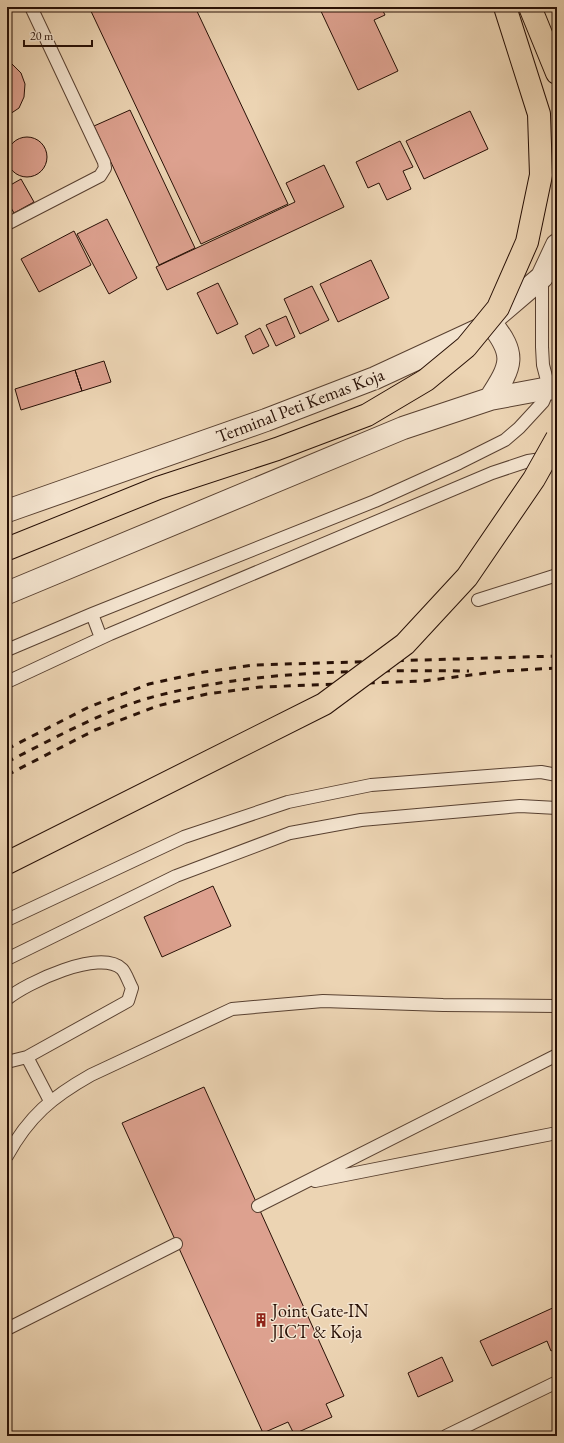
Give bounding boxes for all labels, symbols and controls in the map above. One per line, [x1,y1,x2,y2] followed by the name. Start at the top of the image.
[24,22,92,48] scale bar
[30,28,54,44] text: 20 m
[213,362,388,448] street label: Terminal Peti Kemas Koja
[270,1299,369,1343] place label: Joint Gate-IN JICT & Koja
[253,1312,269,1328] building icon: Joint Gate-IN JICT & Koja

